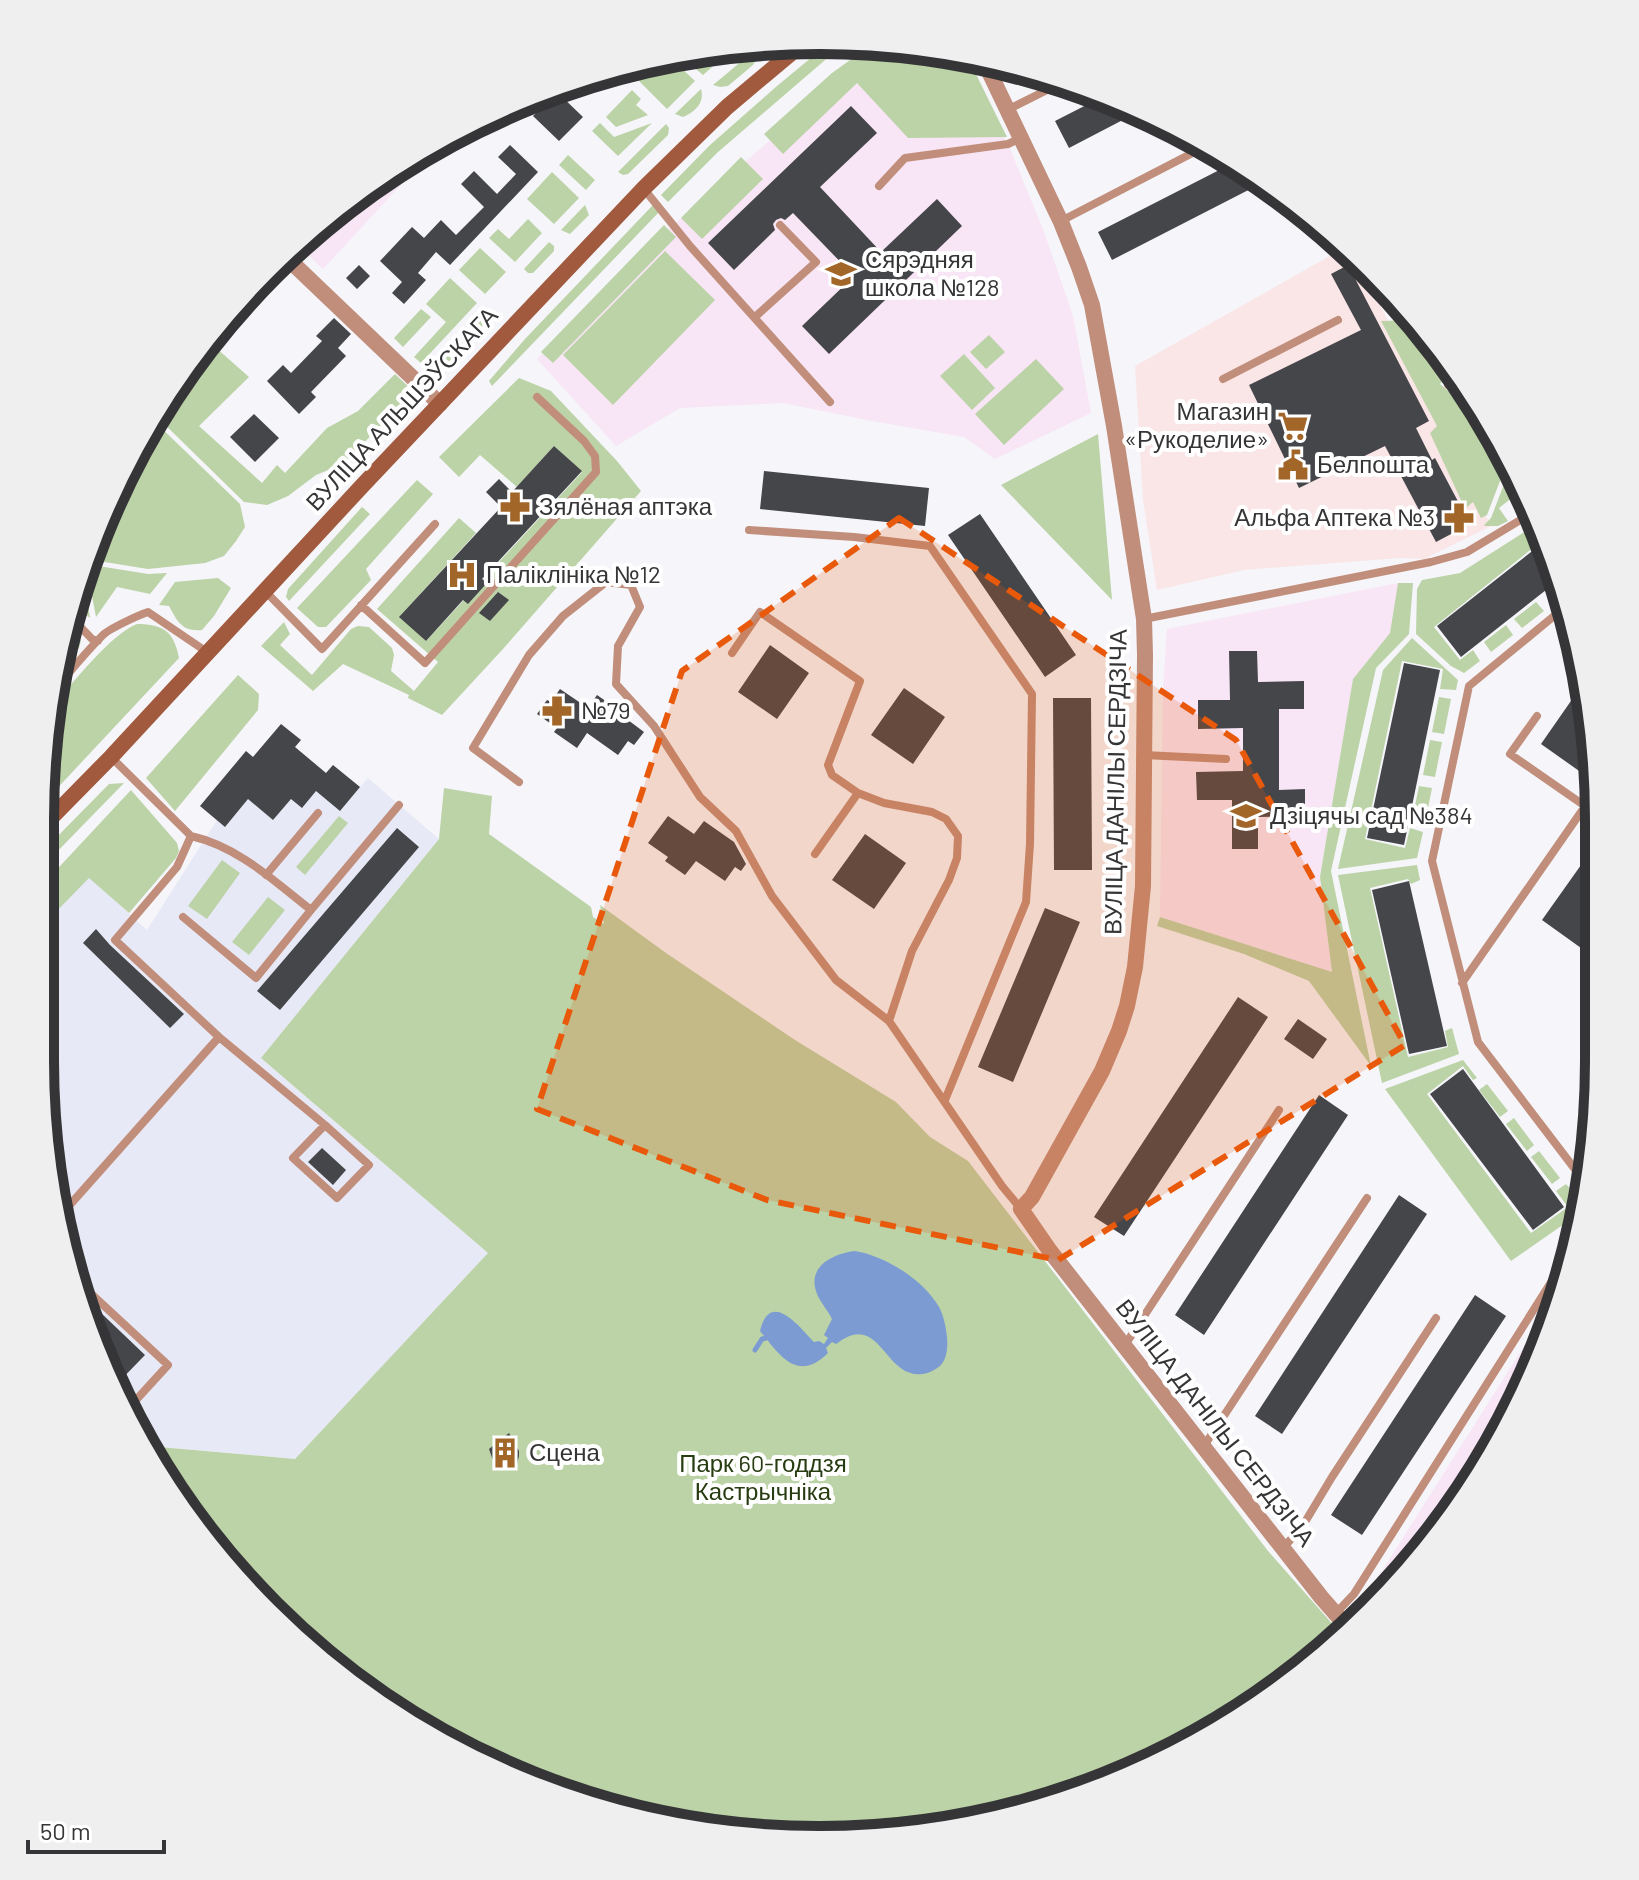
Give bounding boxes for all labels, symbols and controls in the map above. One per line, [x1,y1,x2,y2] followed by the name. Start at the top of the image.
[865,244,1000,301] place label: Сярэдняя школа №128
[824,257,858,291] school or university icon: Сярэдняя школа №128
[299,300,503,516] street label: ВУЛІЦА АЛЬШЭЎСКАГА
[1124,396,1269,453] place label: Магазин «Рукоделие»
[1276,409,1310,443] supermarket icon: Магазин «Рукоделие»
[1276,448,1310,482] public building icon: Белпошта
[1317,449,1430,478] place label: Белпошта
[498,490,532,524] pharmacy icon: Зялёная аптэка
[539,491,713,520] place label: Зялёная аптэка
[1442,501,1476,535] pharmacy icon: Альфа Аптека №3
[1234,502,1435,531] place label: Альфа Аптека №3
[445,558,479,592] hospital icon: Паліклініка №12
[486,559,661,588] place label: Паліклініка №12
[1097,629,1132,935] street label: ВУЛІЦА ДАНІЛЫ СЕРДЗІЧА
[540,694,574,728] pharmacy icon: №79
[581,695,631,724] place label: №79
[1229,799,1263,833] school or university icon: Дзіцячы сад №384
[1270,800,1473,829] place label: Дзіцячы сад №384
[1111,1293,1322,1552] street label: ВУЛІЦА ДАНІЛЫ СЕРДЗІЧА
[488,1436,522,1470] building icon: Сцена
[529,1437,600,1466] place label: Сцена
[679,1448,847,1505] park label: Парк 60-годдзя Кастрычніка
[28,1804,164,1854] scale bar
[40,1816,91,1845] text: 50 m

